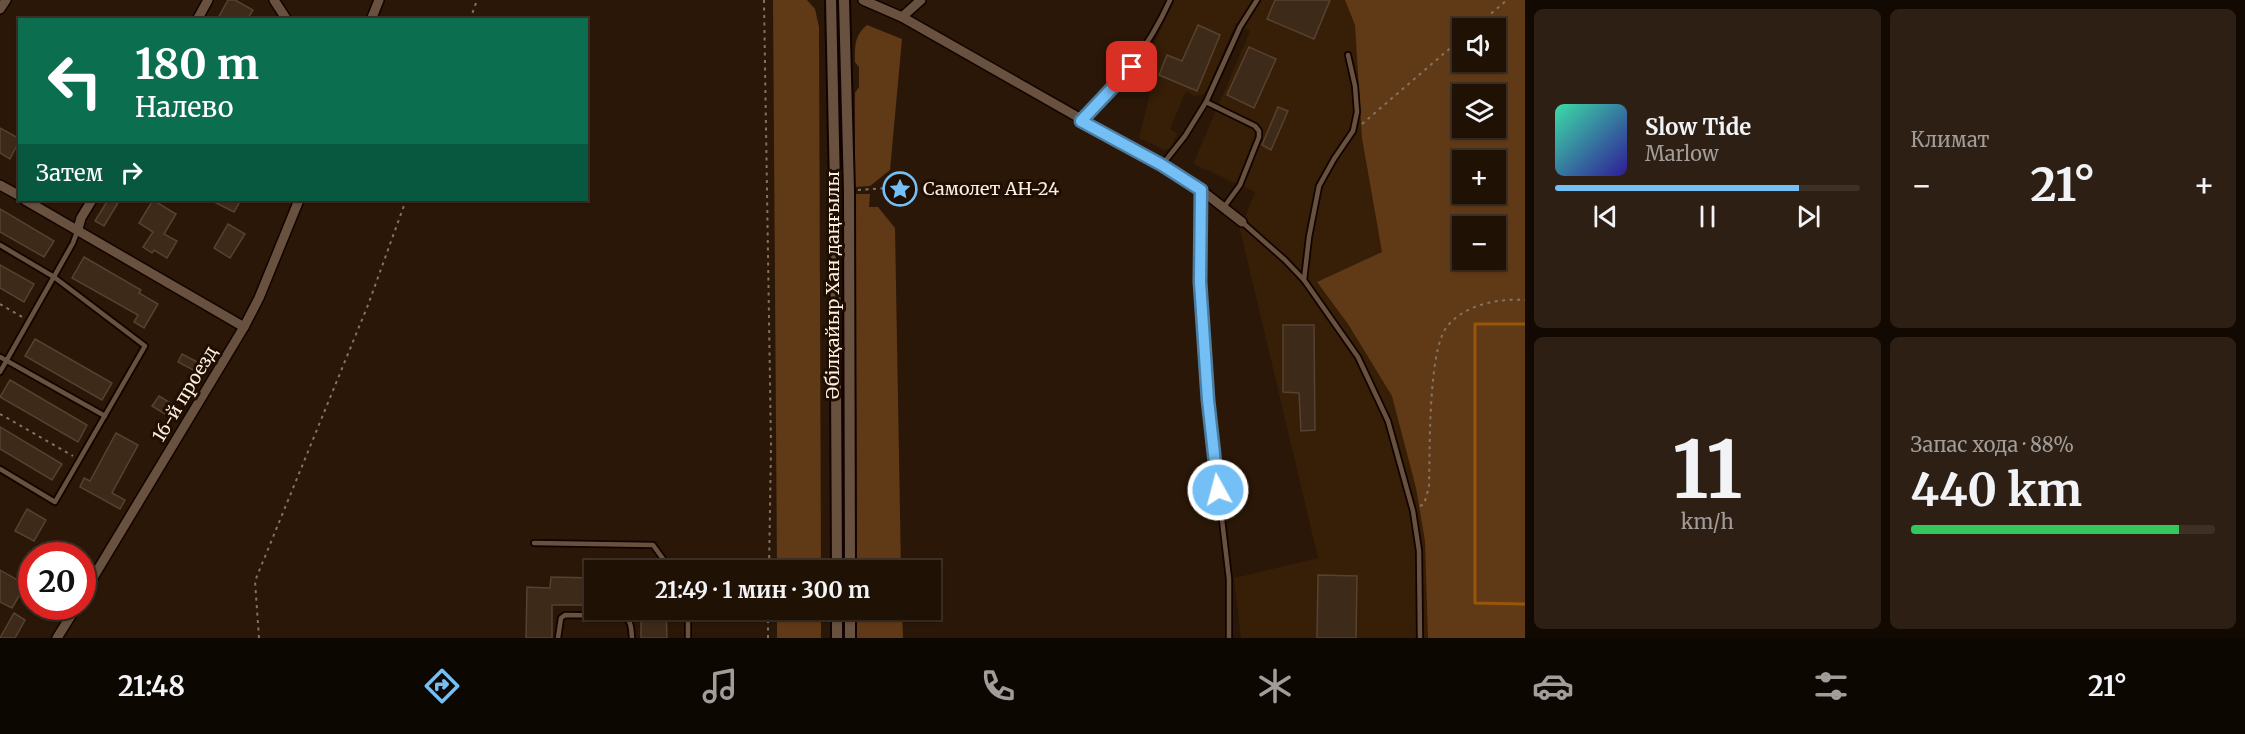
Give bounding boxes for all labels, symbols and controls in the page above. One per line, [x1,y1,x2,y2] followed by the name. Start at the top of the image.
[1452,18,1506,270] map controls
[1452,18,1506,72] button: sound
[135,38,259,90] text: 180 m
[1106,41,1157,92] pin
[36,42,114,120] icon: left
[1115,50,1148,83] icon: arrive
[1452,84,1506,138] button: layers
[135,90,233,124] text: Налево
[1645,113,1751,141] text: Slow Tide
[1911,127,1990,152] text: Климат
[1645,141,1719,166] text: Marlow
[1452,150,1506,204] button: +
[115,156,148,189] icon: right
[2030,157,2095,213] text: 21°
[36,159,103,187] text: Затем
[1911,165,1933,206] text: −
[2193,165,2215,206] text: +
[821,171,844,399] street label: Әбілқайыр Хан даңғылы
[882,171,918,207] place icon: Самолет АН-24
[923,177,1059,200] place label: Самолет АН-24
[1589,200,1622,233] icon: previous
[1691,200,1724,233] icon: pause
[1792,200,1825,233] icon: next
[1452,216,1506,270] button: −
[147,342,222,446] street label: 16-й проезд
[1672,421,1742,519] text: 11
[1911,432,2074,457] text: Запас хода · 88%
[1186,458,1250,522] position arrow
[1911,462,2082,518] text: 440 km
[1681,509,1734,534] text: km/h
[18,542,96,620] speed limit sign: 20
[655,576,870,604] text: 21:49 · 1 мин · 300 m
[421,665,463,707] icon: directions
[699,665,741,707] icon: music
[977,665,1019,707] icon: phone
[1254,665,1296,707] icon: climate
[1532,665,1574,707] icon: car
[1810,665,1852,707] icon: filters
[118,669,185,703] text: 21:48
[2088,669,2127,703] text: 21°

